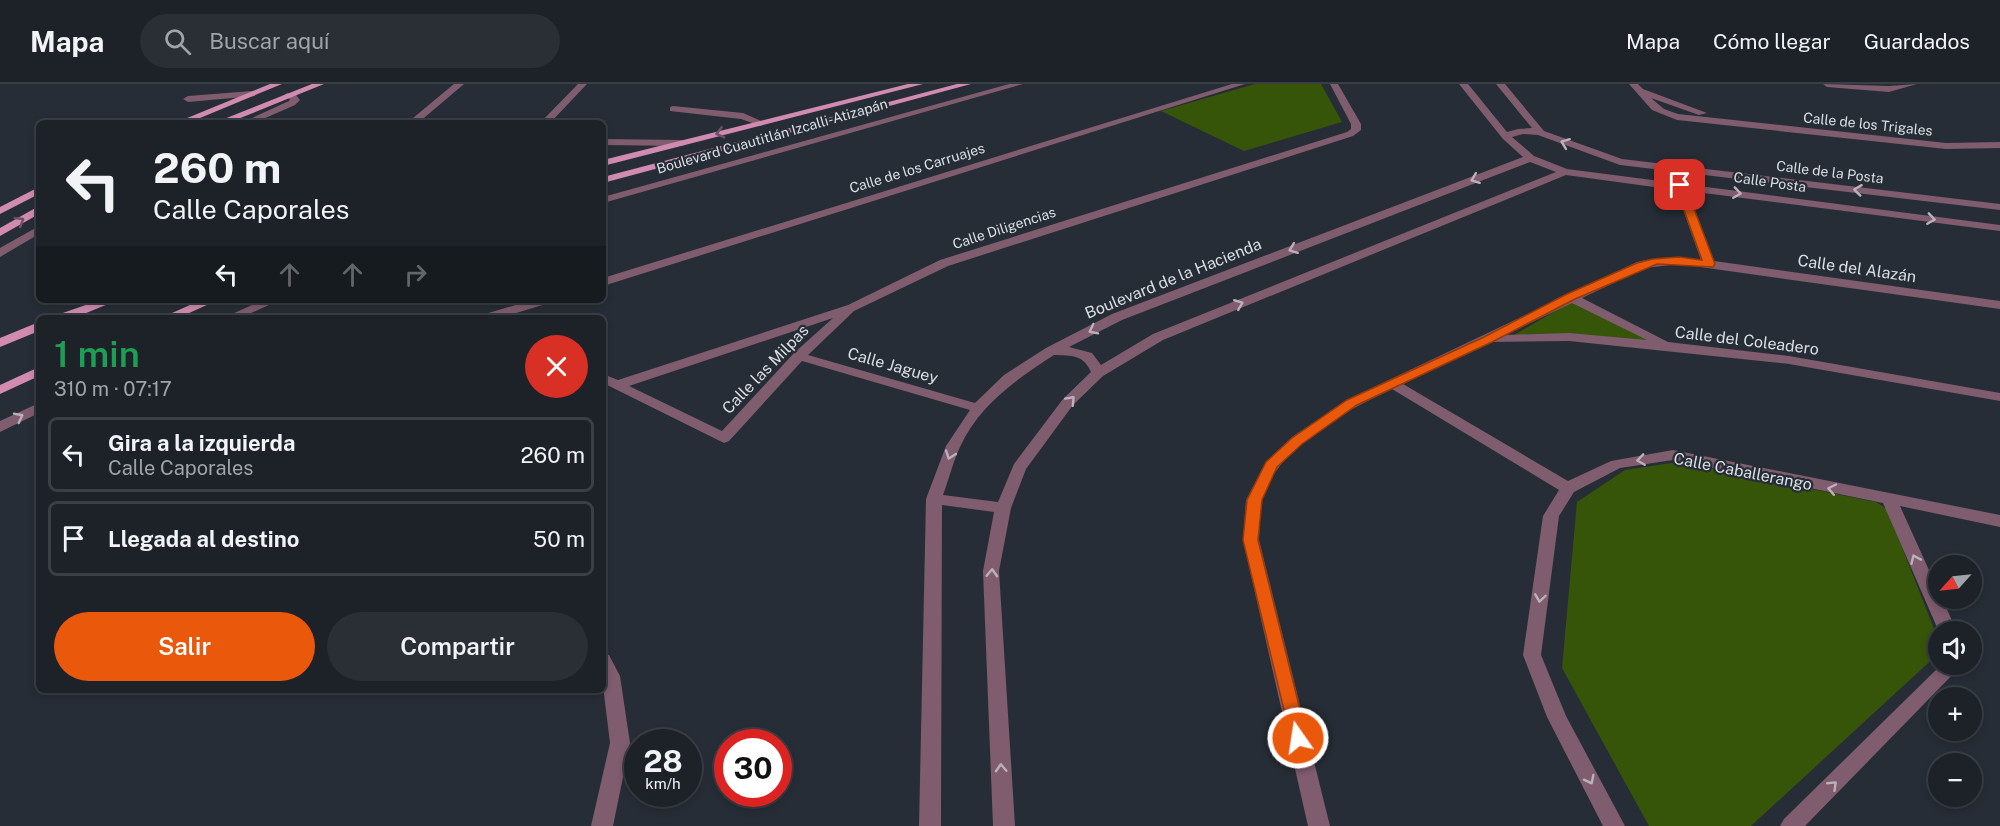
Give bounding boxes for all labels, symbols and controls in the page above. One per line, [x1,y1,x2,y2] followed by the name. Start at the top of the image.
[140,14,560,68] search box
[30,25,104,58] text: Mapa
[161,25,194,58] icon: search
[209,28,329,54] text: Buscar aquí
[1626,29,1680,54] text: Mapa
[1713,29,1831,54] text: Cómo llegar
[1864,29,1970,54] text: Guardados
[655,95,889,177] street label: Boulevard Cuautitlán Izcalli-Atizapán
[1803,109,1933,139] street label: Calle de los Trigales
[715,126,725,139] one-way arrow
[1560,138,1571,150] one-way arrow
[847,140,987,196] street label: Calle de los Carruajes
[153,143,281,192] text: 260 m
[54,144,132,222] icon: left
[1775,157,1885,187] street label: Calle de la Posta
[1654,159,1705,210] pin
[1663,168,1696,201] icon: arrive
[1733,169,1807,195] street label: Calle Posta
[1470,172,1481,184] one-way arrow
[1854,184,1863,197] one-way arrow
[1733,186,1742,199] one-way arrow
[153,193,349,225] text: Calle Caporales
[950,204,1058,252] street label: Calle Diligencias
[1926,212,1935,225] one-way arrow
[13,218,24,229] one-way arrow
[1082,234,1264,323] street label: Boulevard de la Hacienda
[1288,242,1299,254] one-way arrow
[1796,251,1917,286] street label: Calle del Alazán
[210,258,243,291] icon: left
[273,258,306,291] icon: ahead
[336,258,369,291] icon: ahead
[399,258,432,291] icon: right
[1233,299,1243,312] one-way arrow
[718,321,813,418] street label: Calle las Milpas
[1088,322,1099,334] one-way arrow
[1674,322,1820,359] street label: Calle del Coleadero
[54,333,140,375] text: 1 min
[525,335,588,398] button: close
[845,343,941,388] street label: Calle Jaguey
[54,377,172,401] text: 310 m · 07:17
[1064,396,1075,406] one-way arrow
[13,412,24,424] one-way arrow
[108,430,295,456] text: Gira a la izquierda
[57,438,90,471] icon: left
[520,442,585,468] text: 260 m
[944,449,957,459] one-way arrow
[1672,449,1814,494] street label: Calle Caballerango
[1637,453,1646,465] one-way arrow
[108,456,253,480] text: Calle Caporales
[1828,483,1838,496] one-way arrow
[57,522,90,555] icon: arrive
[108,526,299,552] text: Llegada al destino
[533,526,585,552] text: 50 m
[1911,554,1923,565] one-way arrow
[1928,555,1982,609] north arrow
[1928,555,1982,807] map controls
[985,568,998,577] one-way arrow
[1534,593,1546,603] one-way arrow
[54,612,315,681] button: Salir
[327,612,588,681] button: Compartir
[1928,621,1982,675] button: sound
[1928,687,1982,741] button: +
[1266,706,1330,770] position arrow
[714,729,792,807] speed limit sign: 30
[643,743,683,779] text: 28
[1928,753,1982,807] button: −
[994,763,1007,772] one-way arrow
[1583,773,1594,784] one-way arrow
[645,775,681,792] text: km/h
[1827,781,1837,792] one-way arrow

